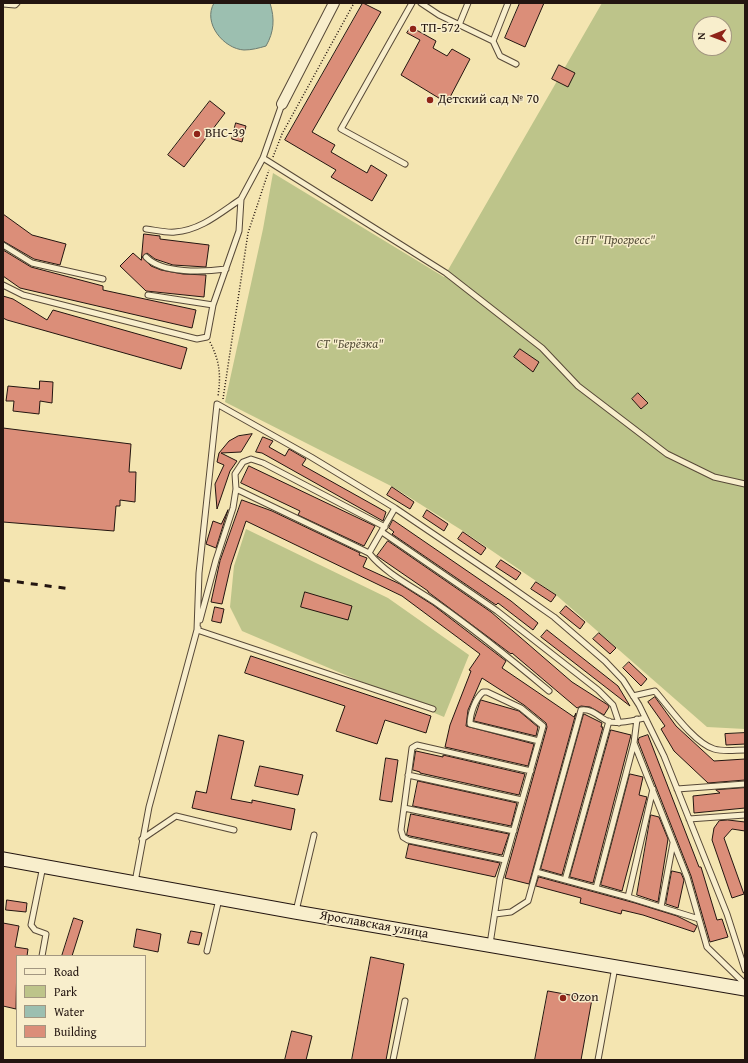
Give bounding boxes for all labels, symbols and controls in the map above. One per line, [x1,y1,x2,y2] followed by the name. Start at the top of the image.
[692,16,732,56] north arrow
[421,21,460,37] place label: ТП-572
[408,24,418,34] marker: ТП-572
[693,32,709,40] text: N
[438,92,539,108] place label: Детский сад № 70
[425,95,435,105] marker: Детский сад № 70
[205,126,245,142] place label: ВНС-39
[192,129,202,139] marker: ВНС-39
[575,233,655,249] park label: СНТ "Прогресс"
[317,337,383,353] park label: СТ "Берёзка"
[318,908,430,942] street label: Ярославская улица
[16,955,146,1047] legend
[54,963,79,980] text: Road
[54,983,77,1000] text: Park
[571,990,599,1006] place label: Ozon
[558,993,568,1003] marker: Ozon
[54,1003,84,1020] text: Water
[54,1023,97,1040] text: Building

